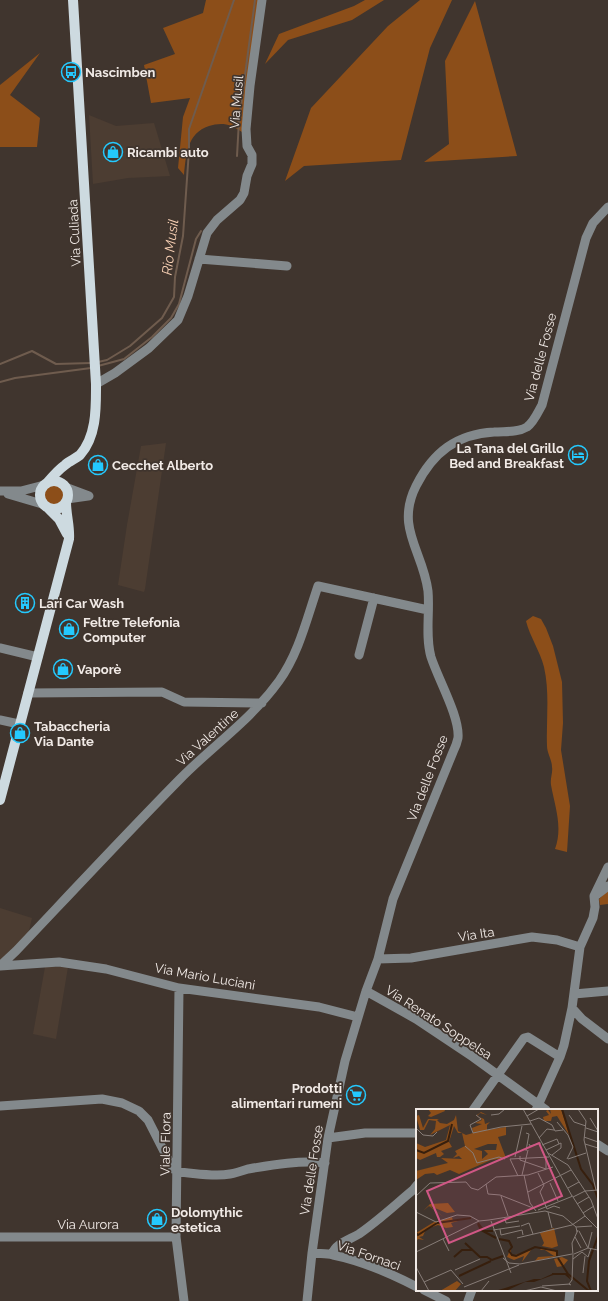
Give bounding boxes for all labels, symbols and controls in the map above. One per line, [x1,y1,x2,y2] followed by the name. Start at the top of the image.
[60,61,82,83] bus stop icon: Nascimben
[85,65,155,80] place label: Nascimben
[227,74,246,130] street label: Via Musil
[102,141,124,163] shop icon: Ricambi auto
[127,145,209,160] place label: Ricambi auto
[65,199,84,267] street label: Via Culiada
[159,218,181,276] water label: Rio Musil
[521,311,560,403] street label: Via delle Fosse
[449,441,564,471] place label: La Tana del Grillo Bed and Breakfast
[567,444,589,466] hotel icon: La Tana del Grillo Bed and Breakfast
[87,454,109,476] shop icon: Cecchet Alberto
[112,458,213,473] place label: Cecchet Alberto
[14,592,36,614] building icon: Lari Car Wash
[39,596,124,611] place label: Lari Car Wash
[83,615,181,645] place label: Feltre Telefonia Computer
[58,618,80,640] shop icon: Feltre Telefonia Computer
[52,658,74,680] shop icon: Vaporè
[77,662,122,677] place label: Vaporè
[173,705,242,769] street label: Via Valentine
[34,719,111,749] place label: Tabaccheria Via Dante
[9,722,31,744] shop icon: Tabaccheria Via Dante
[404,733,451,823] street label: Via delle Fosse
[457,924,495,945] street label: Via Ita
[154,960,256,993] street label: Via Mario Luciani
[383,982,495,1062] street label: Via Renato Soppelsa
[231,1081,342,1111] place label: Prodotti alimentari rumeni
[345,1084,367,1106] supermarket icon: Prodotti alimentari rumeni
[416,1109,598,1291] inset map
[157,1112,174,1176] street label: Viale Flora
[297,1124,326,1216] street label: Via delle Fosse
[171,1205,243,1235] place label: Dolomythic estetica
[146,1208,168,1230] shop icon: Dolomythic estetica
[57,1217,119,1232] street label: Via Aurora
[335,1238,403,1273] street label: Via Fornaci

